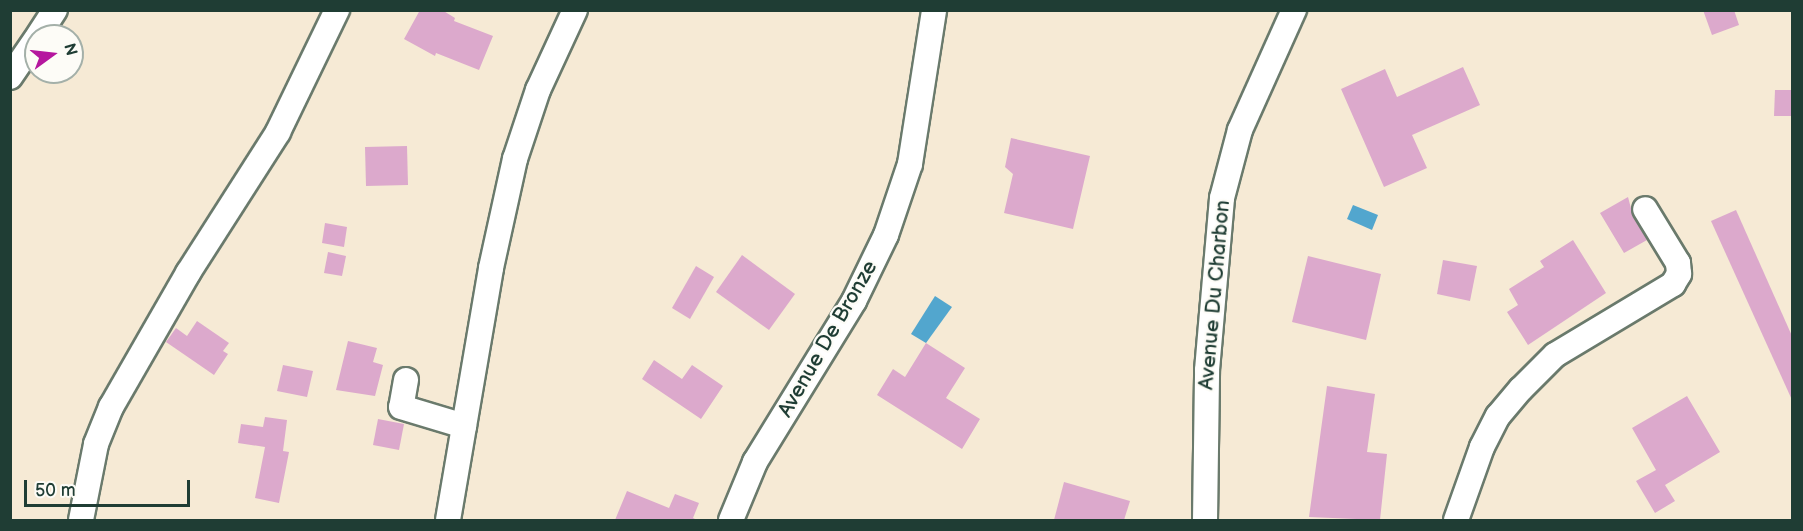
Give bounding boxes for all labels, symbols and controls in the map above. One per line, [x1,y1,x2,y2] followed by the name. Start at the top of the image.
[24,24,84,84] north arrow
[59,41,81,58] text: N
[1194,199,1236,391] street label: Avenue Du Charbon
[773,256,883,422] street label: Avenue De Bronze
[27,468,194,506] scale bar
[35,480,76,501] text: 50 m

